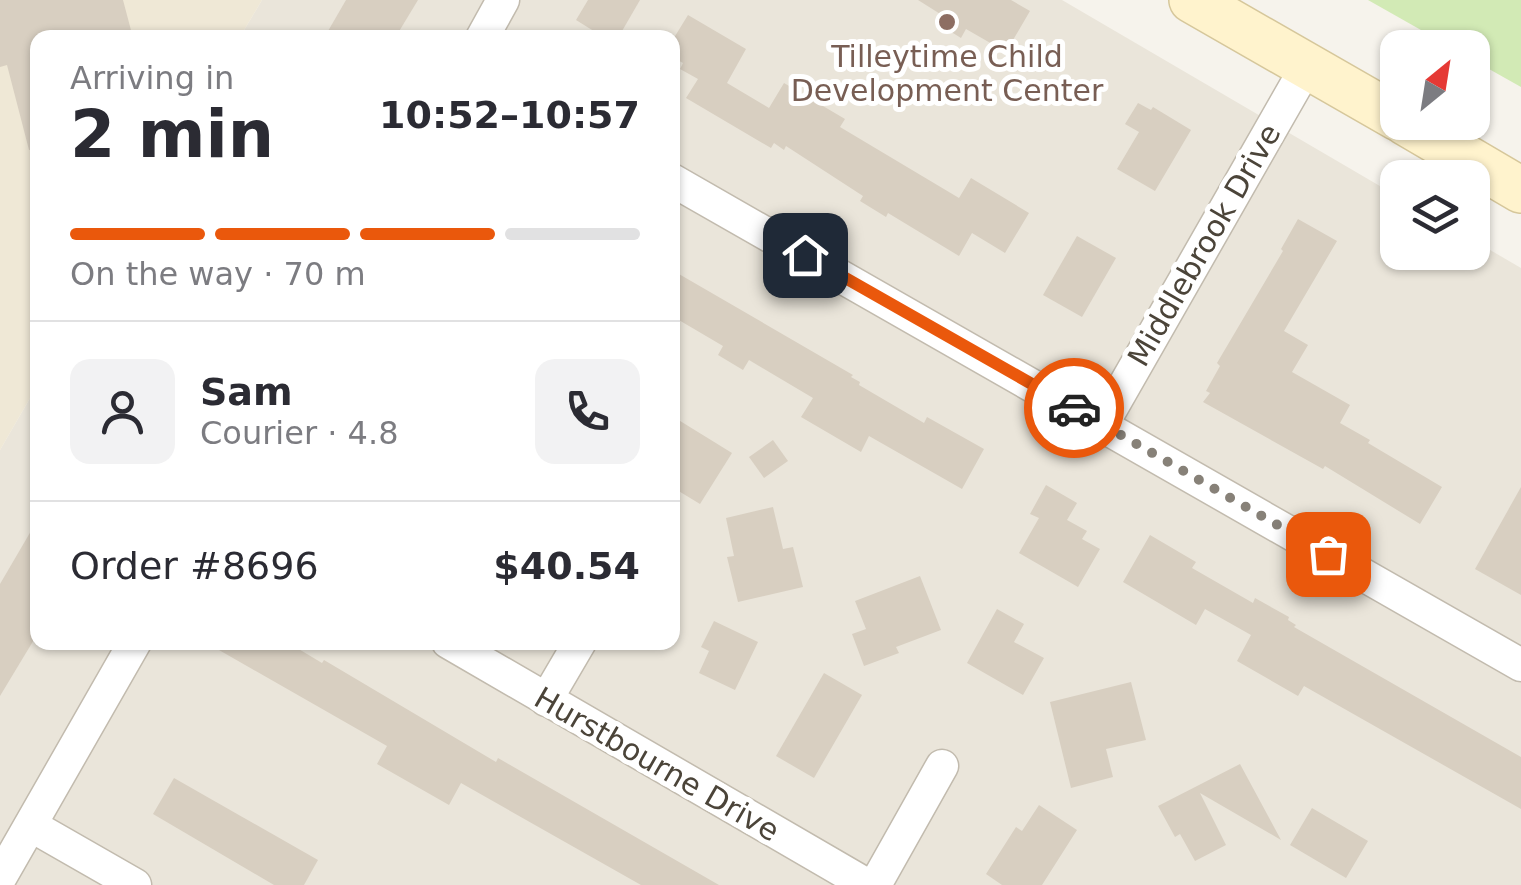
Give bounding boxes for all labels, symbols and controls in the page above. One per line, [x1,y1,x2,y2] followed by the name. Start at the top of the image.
[936,11,958,33] marker: Tilleytime Child Development Center
[1380,30,1490,140] north arrow
[1380,30,1490,270] map controls
[791,39,1104,108] place label: Tilleytime Child Development Center
[70,59,234,97] text: Arriving in
[379,93,640,137] text: 10:52–10:57
[70,97,274,172] text: 2 min
[1120,118,1288,372] street label: Middlebrook Drive
[1380,160,1490,270] button: layers
[763,213,848,298] pin
[778,228,833,283] icon: home
[70,255,366,293] text: On the way · 70 m
[1024,358,1124,458] courier
[70,359,175,464] button: person
[535,359,640,464] button: phone
[200,370,293,414] text: Sam
[1047,381,1102,436] icon: car
[200,414,399,452] text: Courier · 4.8
[1286,512,1371,597] pin
[1301,527,1356,582] icon: bag
[70,544,319,588] text: Order #8696
[493,544,640,588] text: $40.54
[529,680,785,848] street label: Hurstbourne Drive

